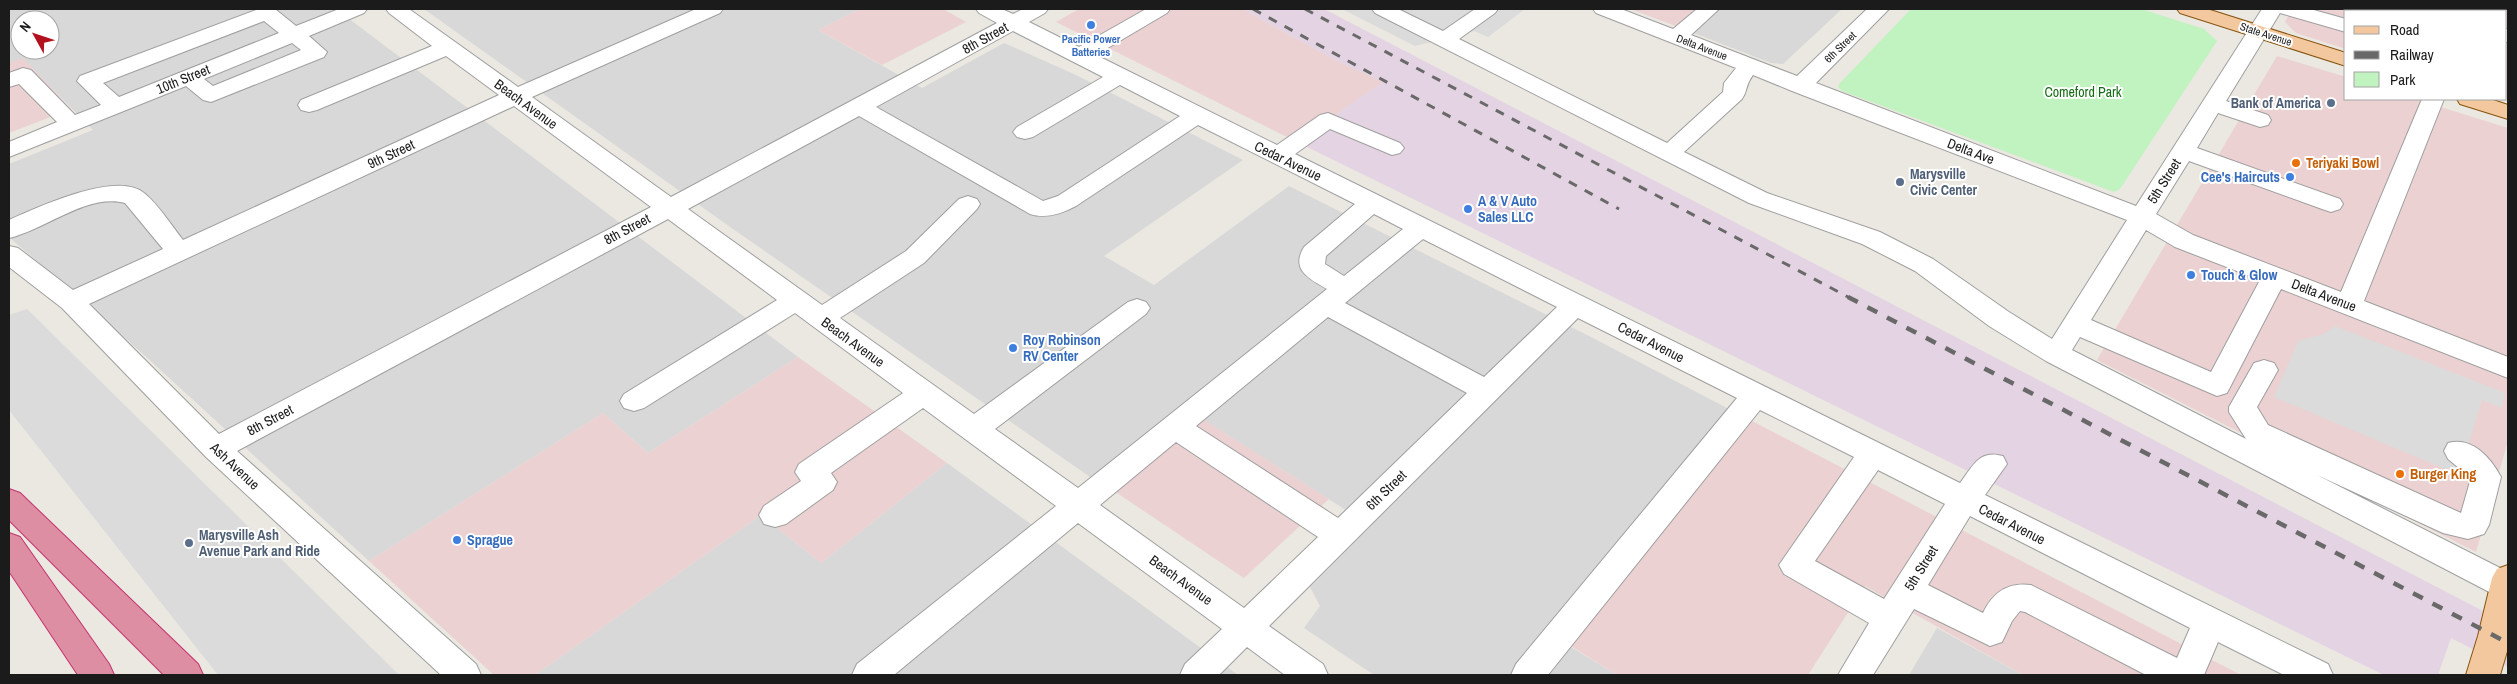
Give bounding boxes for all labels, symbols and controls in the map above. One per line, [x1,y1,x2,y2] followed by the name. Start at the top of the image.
[10,10,60,60] north arrow
[2344,10,2507,100] legend
[15,18,35,36] text: N
[959,18,1011,58] street label: 8th Street
[1085,19,1097,31] marker: Pacific Power Batteries
[2238,19,2294,49] street label: State Avenue
[2390,19,2419,40] text: Road
[1821,28,1859,66] street label: 6th Street
[1675,31,1729,63] street label: Delta Avenue
[1062,32,1121,59] place label: Pacific Power Batteries
[2390,44,2435,65] text: Railway
[154,60,212,98] street label: 10th Street
[2390,69,2416,90] text: Park
[491,75,561,133] street label: Beach Avenue
[2044,83,2122,101] park label: Comeford Park
[2231,94,2322,112] place label: Bank of America
[2325,97,2337,109] marker: Bank of America
[1945,134,1997,168] street label: Delta Ave
[365,135,417,173] street label: 9th Street
[1251,137,1325,185] street label: Cedar Avenue
[2306,154,2379,172] place label: Teriyaki Bowl
[2143,155,2185,207] street label: 5th Street
[2290,157,2302,169] marker: Teriyaki Bowl
[1910,165,1978,199] place label: Marysville Civic Center
[2201,168,2280,186] place label: Cee's Haircuts
[2284,171,2296,183] marker: Cee's Haircuts
[1894,176,1906,188] marker: Marysville Civic Center
[1478,192,1537,226] place label: A & V Auto Sales LLC
[1462,203,1474,215] marker: A & V Auto Sales LLC
[601,209,653,249] street label: 8th Street
[2201,266,2277,284] place label: Touch & Glow
[2185,269,2197,281] marker: Touch & Glow
[2289,274,2359,316] street label: Delta Avenue
[818,313,888,371] street label: Beach Avenue
[1615,318,1687,366] street label: Cedar Avenue
[1023,331,1101,365] place label: Roy Robinson RV Center
[1007,342,1019,354] marker: Roy Robinson RV Center
[244,400,296,440] street label: 8th Street
[206,438,263,493] street label: Ash Avenue
[2410,465,2476,483] place label: Burger King
[1362,466,1410,514] street label: 6th Street
[2394,468,2406,480] marker: Burger King
[1976,500,2048,548] street label: Cedar Avenue
[199,526,320,560] place label: Marysville Ash Avenue Park and Ride
[467,531,513,549] place label: Sprague
[451,534,463,546] marker: Sprague
[183,537,195,549] marker: Marysville Ash Avenue Park and Ride
[1900,542,1942,594] street label: 5th Street
[1146,551,1216,609] street label: Beach Avenue

